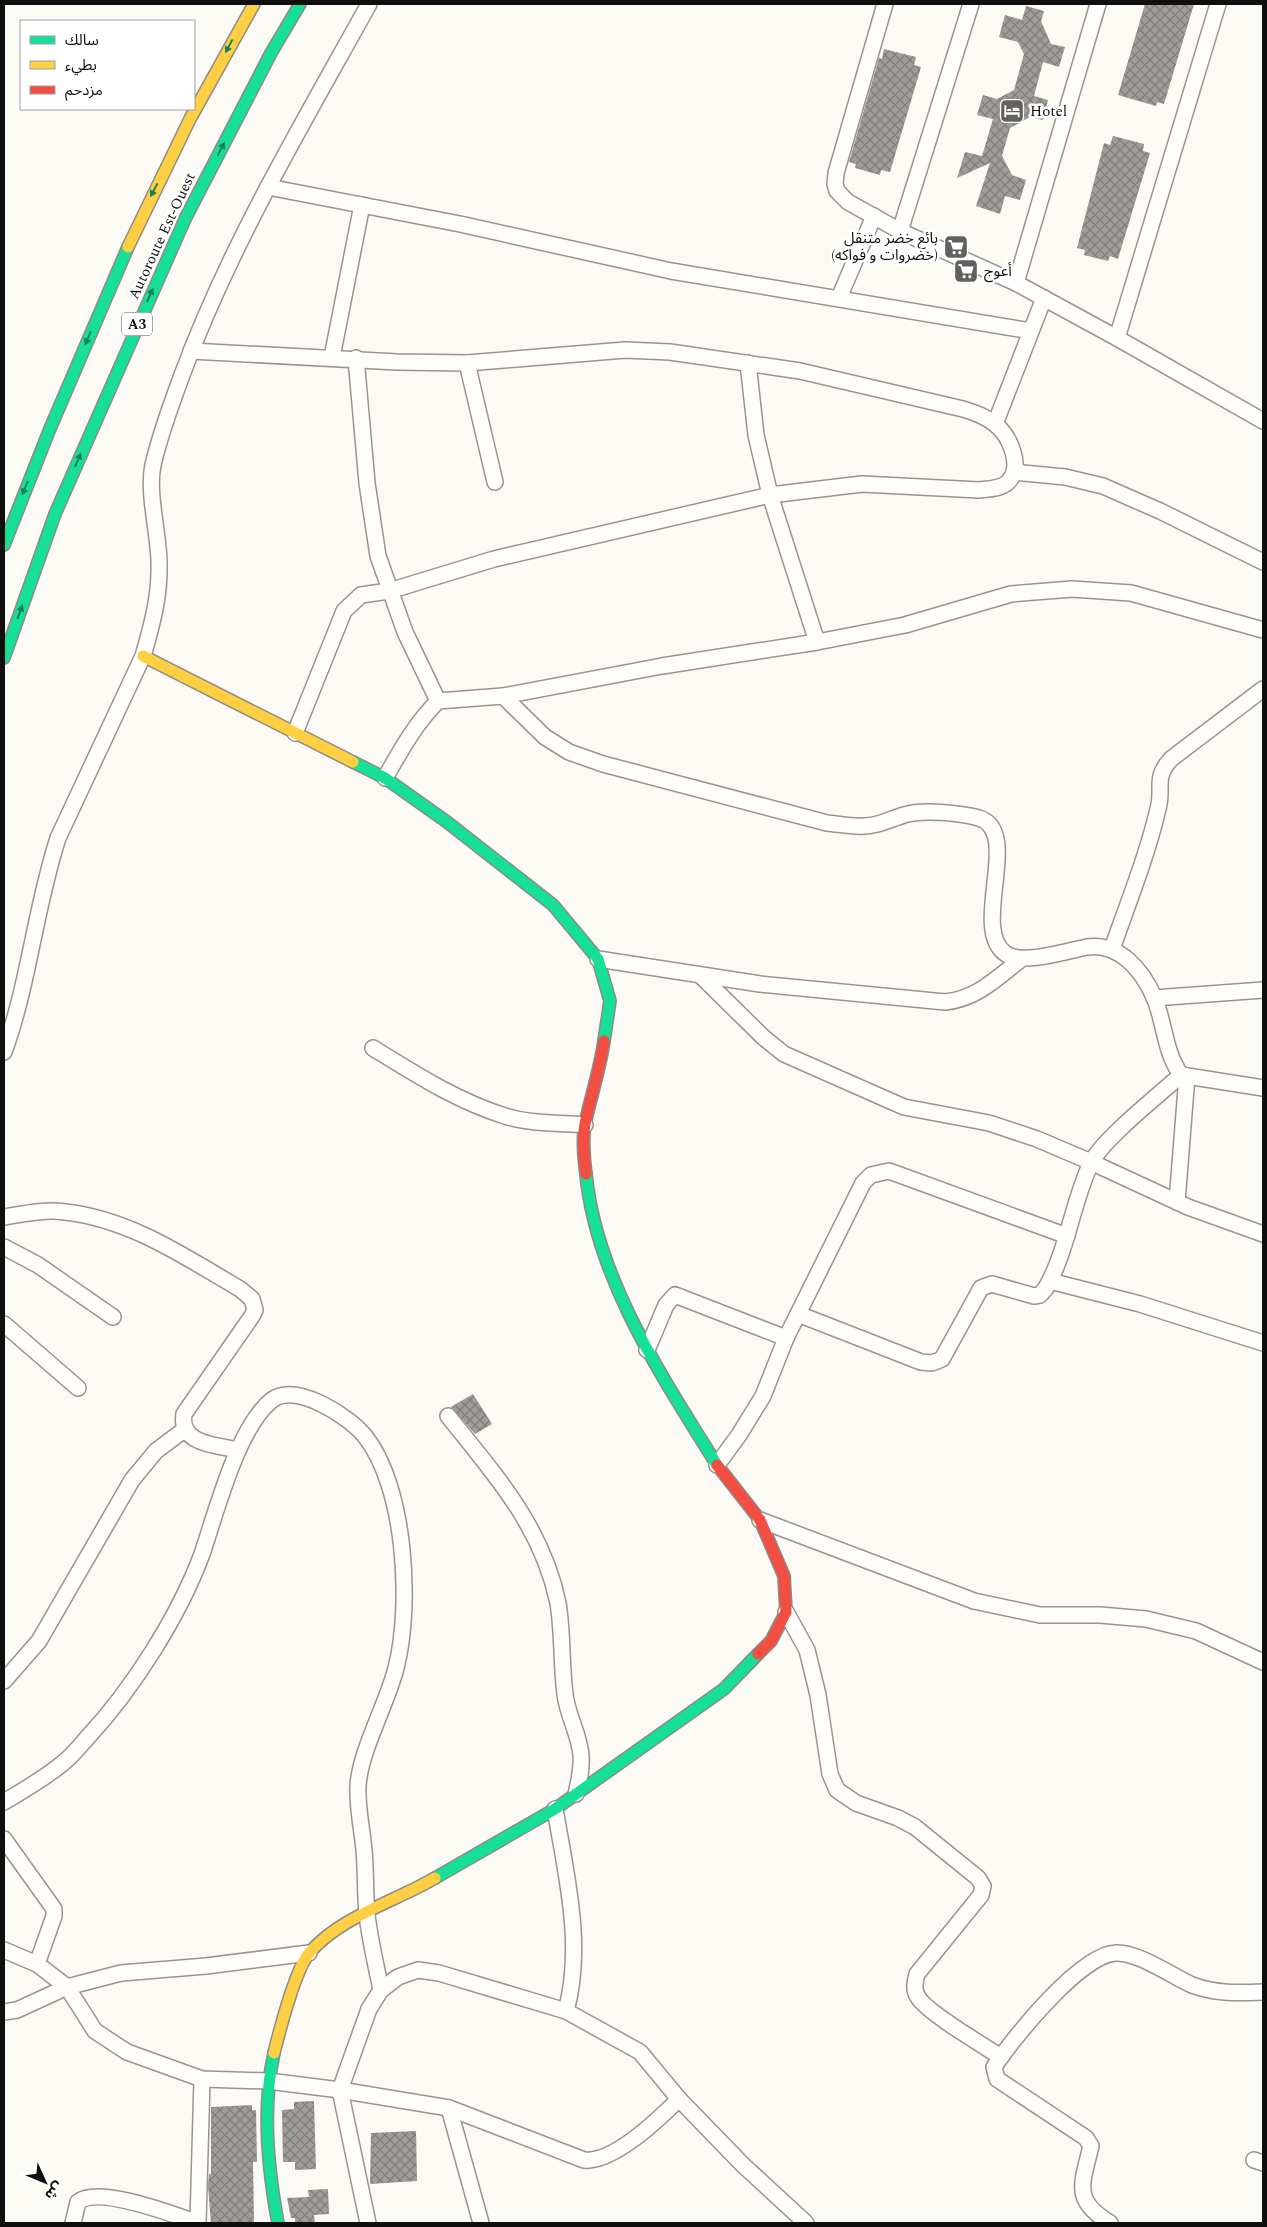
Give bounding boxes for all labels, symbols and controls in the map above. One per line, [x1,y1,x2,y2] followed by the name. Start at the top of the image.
[20,20,195,110] legend
[65,29,99,52] text: سالك
[225,39,233,53] one-way arrow
[65,54,97,77] text: بطيء
[65,79,103,102] text: مزدحم
[999,98,1025,124] hotel icon: Hotel
[1030,100,1067,123] place label: Hotel
[217,142,225,156] one-way arrow
[122,169,202,303] street label: Autoroute Est-Ouest
[150,182,158,197] one-way arrow
[831,227,938,267] place label: بائع خضر متنقل (خضروات و فواكه)
[943,234,969,260] supermarket icon: بائع خضر متنقل (خضروات و فواكه)
[953,258,979,284] supermarket icon: أعوج
[984,260,1012,283] place label: أعوج
[147,288,155,302] one-way arrow
[122,312,152,336] road number: A3
[84,331,92,345] one-way arrow
[75,453,83,467] one-way arrow
[21,481,29,495] one-way arrow
[16,604,24,619] one-way arrow
[20,2157,70,2207] north arrow
[40,2176,68,2205] text: ش

